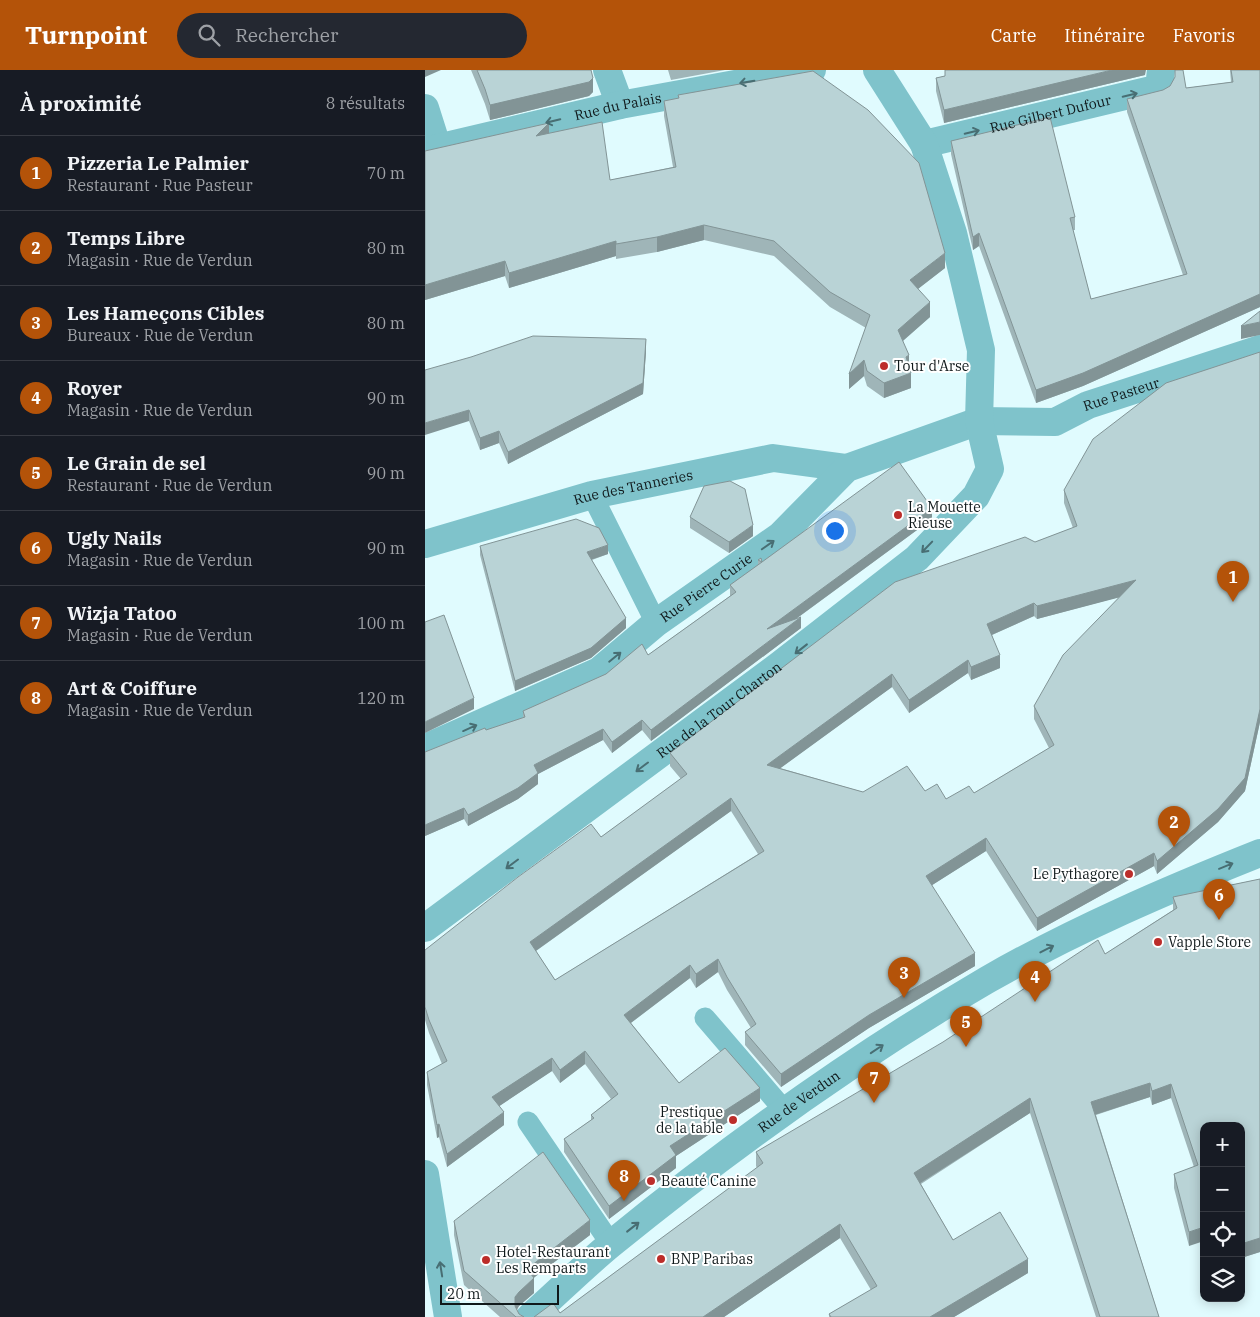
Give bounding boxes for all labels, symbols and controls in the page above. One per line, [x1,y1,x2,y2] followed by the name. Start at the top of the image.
[177,13,527,58] search box
[25,19,147,51] text: Turnpoint
[195,21,223,49] icon: search
[235,23,338,47] text: Rechercher
[991,24,1036,47] text: Carte
[1064,24,1145,47] text: Itinéraire
[1173,24,1235,47] text: Favoris
[739,77,755,87] one-way arrow
[20,89,142,117] text: À proximité
[573,89,663,124] street label: Rue du Palais
[1121,90,1137,99] one-way arrow
[988,91,1114,137] street label: Rue Gilbert Dufour
[326,93,405,113] text: 8 résultats
[545,117,561,126] one-way arrow
[963,127,979,136] one-way arrow
[67,151,249,175] text: Pizzeria Le Palmier
[31,163,41,183] text: 1
[367,163,405,183] text: 70 m
[67,175,253,195] text: Restaurant · Rue Pasteur
[67,226,185,250] text: Temps Libre
[31,238,41,258] text: 2
[367,238,405,258] text: 80 m
[67,250,253,270] text: Magasin · Rue de Verdun
[67,301,264,325] text: Les Hameçons Cibles
[31,313,41,333] text: 3
[367,313,405,333] text: 80 m
[67,325,254,345] text: Bureaux · Rue de Verdun
[894,357,969,375] place label: Tour d'Arse
[878,360,890,372] marker: Tour d'Arse
[1081,373,1162,415] street label: Rue Pasteur
[67,376,122,400] text: Royer
[31,388,41,408] text: 4
[367,388,405,408] text: 90 m
[67,400,253,420] text: Magasin · Rue de Verdun
[67,451,206,475] text: Le Grain de sel
[31,463,41,483] text: 5
[367,463,405,483] text: 90 m
[571,466,695,509] street label: Rue des Tanneries
[67,475,272,495] text: Restaurant · Rue de Verdun
[908,498,981,532] place label: La Mouette Rieuse
[892,509,904,521] marker: La Mouette Rieuse
[822,518,848,544] your location
[67,526,162,550] text: Ugly Nails
[31,538,41,558] text: 6
[367,538,405,558] text: 90 m
[761,540,775,550] one-way arrow
[921,541,933,554] one-way arrow
[657,549,756,626] street label: Rue Pierre Curie
[67,550,253,570] text: Magasin · Rue de Verdun
[1217,561,1249,602] pin: 1
[67,601,177,625] text: Wizja Tatoo
[31,613,41,633] text: 7
[357,613,405,633] text: 100 m
[67,625,253,645] text: Magasin · Rue de Verdun
[794,643,807,654] one-way arrow
[608,652,621,663] one-way arrow
[653,658,785,762] street label: Rue de la Tour Charton
[67,676,197,700] text: Art & Coiffure
[31,688,41,708] text: 8
[357,688,405,708] text: 120 m
[67,700,253,720] text: Magasin · Rue de Verdun
[462,723,477,733] one-way arrow
[636,761,649,772] one-way arrow
[1158,806,1190,847] pin: 2
[506,858,519,869] one-way arrow
[1218,861,1233,871] one-way arrow
[1033,865,1119,883] place label: Le Pythagore
[1123,868,1135,880] marker: Le Pythagore
[1203,879,1235,920] pin: 6
[1168,933,1251,951] place label: Vapple Store
[1152,936,1164,948] marker: Vapple Store
[1039,944,1054,953] one-way arrow
[888,957,920,998] pin: 3
[1019,961,1051,1002] pin: 4
[950,1006,982,1047] pin: 5
[869,1043,883,1053] one-way arrow
[858,1062,890,1103] pin: 7
[754,1066,844,1137] street label: Rue de Verdun
[656,1103,723,1137] place label: Prestique de la table
[727,1114,739,1126] marker: Prestique de la table
[1200,1122,1245,1302] map controls
[1200,1122,1245,1167] button: +
[608,1160,640,1201] pin: 8
[1200,1167,1245,1212] button: −
[661,1172,756,1190] place label: Beauté Canine
[645,1175,657,1187] marker: Beauté Canine
[1200,1212,1245,1257] button: locate
[626,1222,639,1233] one-way arrow
[496,1243,609,1277] place label: Hotel-Restaurant Les Remparts
[671,1250,753,1268] place label: BNP Paribas
[655,1253,667,1265] marker: BNP Paribas
[480,1254,492,1266] marker: Hotel-Restaurant Les Remparts
[1200,1257,1245,1302] button: layers
[435,1261,445,1277] one-way arrow
[440,1282,559,1305] scale bar
[447,1285,480,1303] text: 20 m

